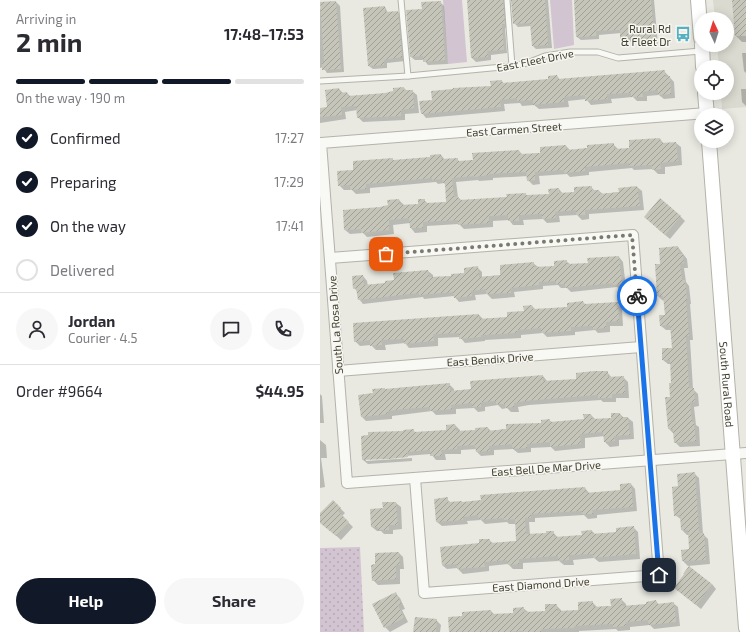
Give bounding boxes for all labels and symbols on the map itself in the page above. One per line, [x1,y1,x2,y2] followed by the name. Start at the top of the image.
[694,12,734,52] north arrow
[621,22,672,48] place label: Rural Rd & Fleet Dr
[674,25,692,43] bus stop icon: Rural Rd & Fleet Dr
[495,46,575,74] street label: East Fleet Drive
[466,119,562,139] street label: East Carmen Street
[369,237,403,271] pin
[325,275,345,375] street label: South La Rosa Drive
[617,276,657,316] courier
[718,341,737,428] street label: South Rural Road
[446,349,534,369] street label: East Bendix Drive
[491,458,601,478] street label: East Bell De Mar Drive
[642,558,676,592] pin
[492,574,590,594] street label: East Diamond Drive

